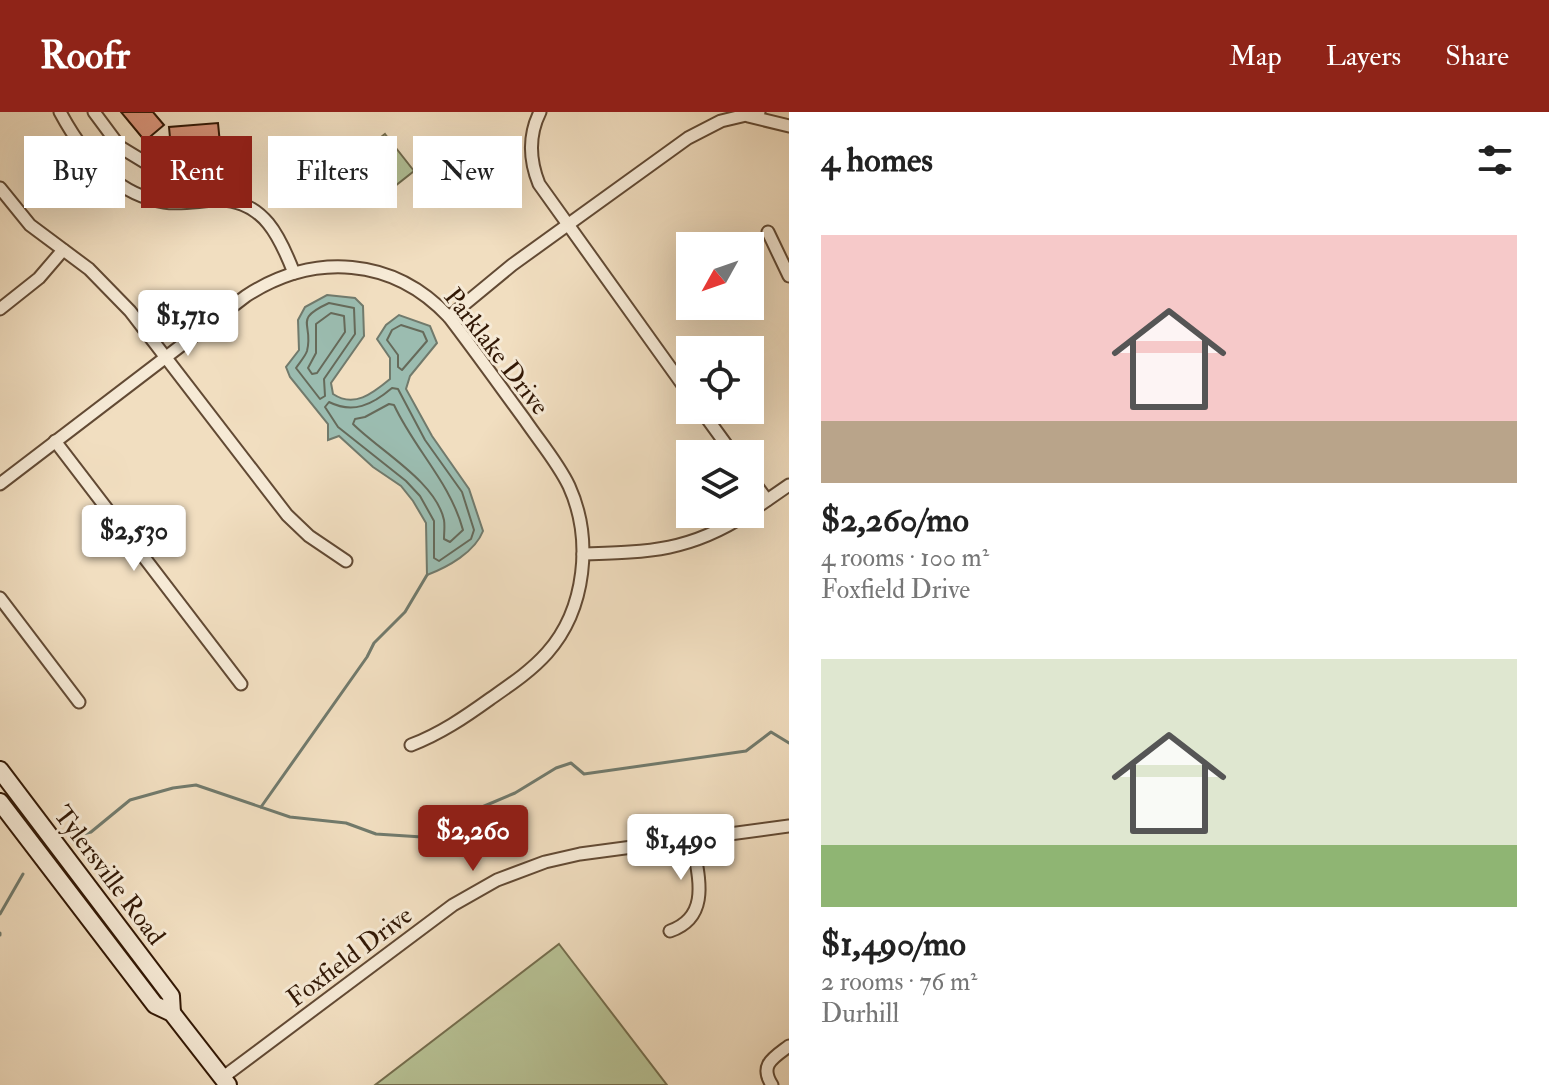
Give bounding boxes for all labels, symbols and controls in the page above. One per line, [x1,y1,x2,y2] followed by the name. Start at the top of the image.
[40,32,130,80] text: Roofr
[1229,39,1282,74] text: Map
[1326,39,1401,74] text: Layers
[1445,39,1509,74] text: Share
[24,136,125,208] chip: Buy
[141,136,252,208] chip: Rent
[268,136,397,208] chip: Filters
[413,136,522,208] chip: New
[1473,138,1517,182] icon: filters
[821,139,933,182] text: 4 homes
[676,232,764,320] north arrow
[676,232,764,528] map controls
[437,282,556,422] street label: Parklake Drive
[1097,287,1241,431] icon: home
[123,290,253,358] pin: $1,710
[156,300,220,332] text: $1,710
[676,336,764,424] button: locate
[676,440,764,528] button: layers
[821,499,969,542] text: $2,260/mo
[69,505,199,573] pin: $2,530
[100,515,168,547] text: $2,530
[821,542,989,574] text: 4 rooms · 100 m²
[821,574,970,606] text: Foxfield Drive
[1097,711,1241,855] icon: home
[46,800,172,952] street label: Tylersville Road
[408,805,538,873] pin: $2,260
[616,814,746,882] pin: $1,490
[436,815,510,847] text: $2,260
[645,824,717,856] text: $1,490
[280,899,419,1014] street label: Foxfield Drive
[821,923,966,966] text: $1,490/mo
[821,966,977,998] text: 2 rooms · 76 m²
[821,998,899,1030] text: Durhill

